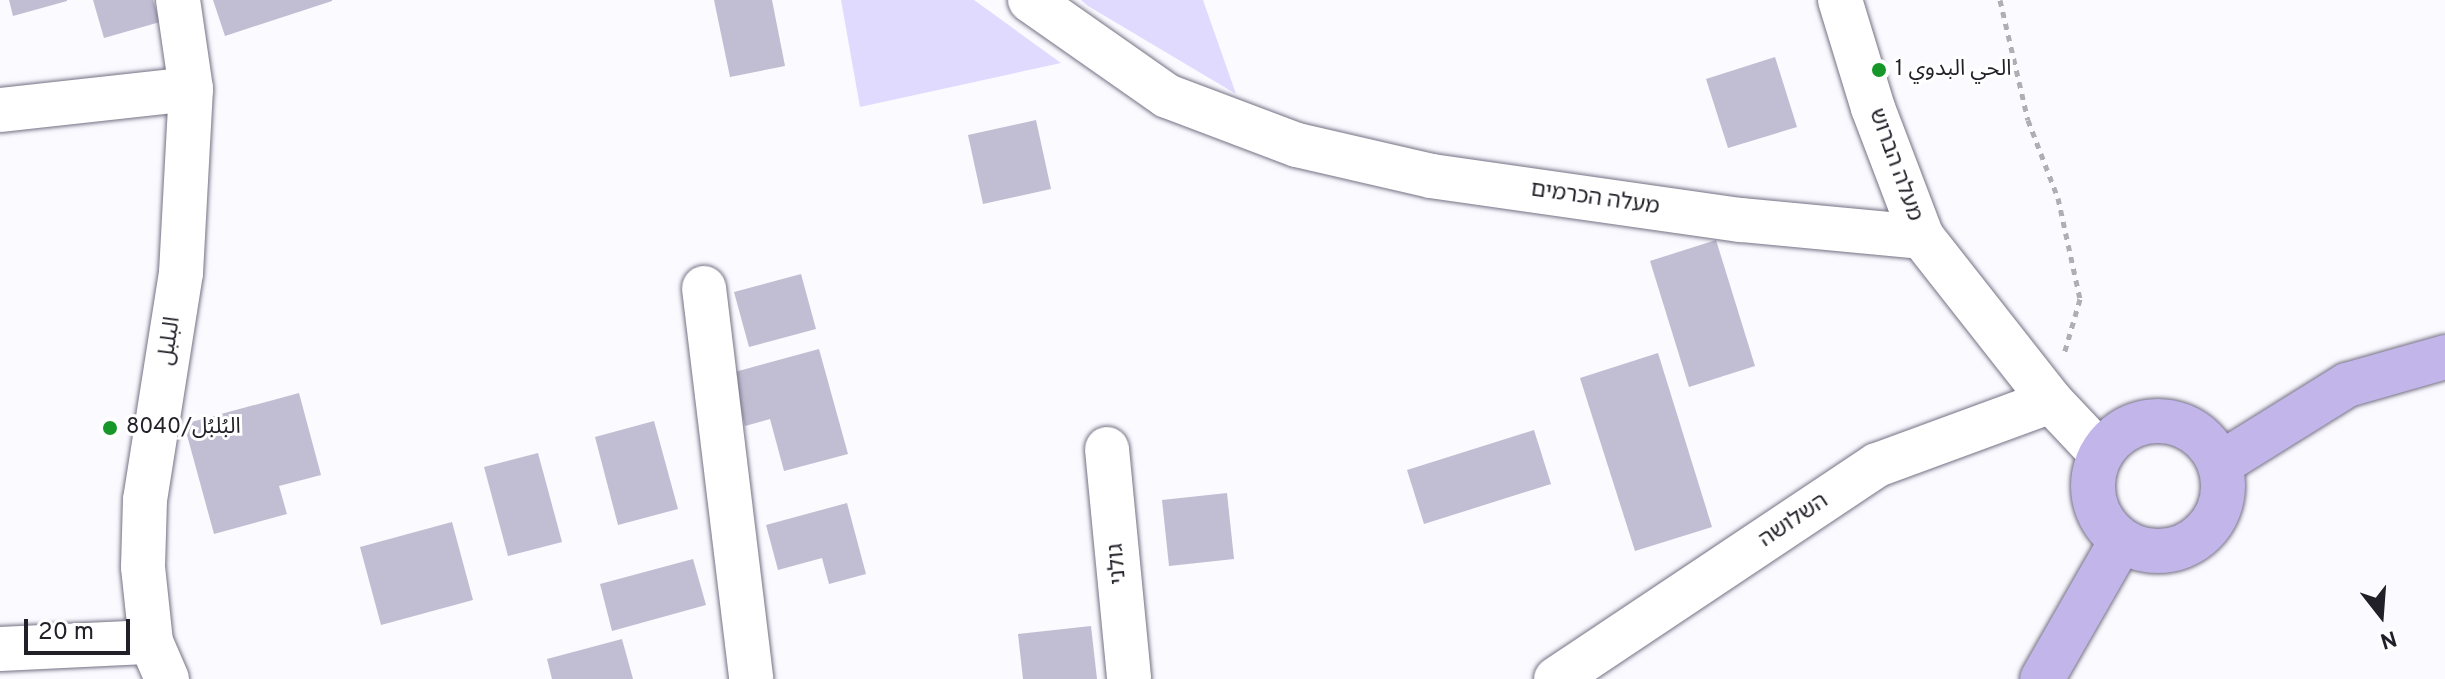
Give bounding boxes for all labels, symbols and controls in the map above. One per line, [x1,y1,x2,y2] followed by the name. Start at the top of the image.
[1895,57,2011,83] place label: الحي البدوي 1
[1870,61,1888,79] marker: الحي البدوي 1
[1862,105,1928,225] street label: מעלה הברוש
[1529,177,1661,221] street label: מעלה הכרמים
[153,315,187,367] street label: البلبل
[126,415,241,441] place label: البُلبُل/8040
[101,419,119,437] marker: البُلبُل/8040
[1754,488,1834,554] street label: השלושה
[1103,542,1133,586] street label: גולני
[2341,575,2421,655] north arrow
[28,603,134,653] scale bar
[38,618,94,648] text: 20 m
[2377,623,2400,654] text: N

